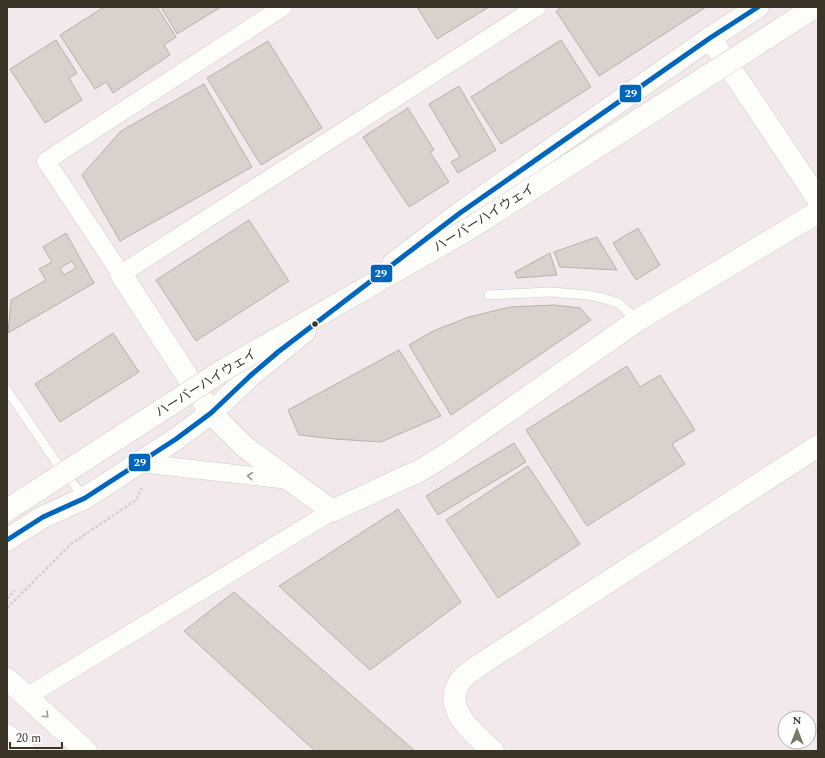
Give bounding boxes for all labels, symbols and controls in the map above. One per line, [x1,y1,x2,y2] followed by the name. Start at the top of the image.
[619,84,642,103] line badge: 29
[625,85,637,102] text: 29
[429,179,539,257] street label: ハーバーハイウェイ
[370,264,393,283] line badge: 29
[375,265,387,282] text: 29
[310,319,320,329] unlabelled marker
[151,344,261,422] street label: ハーバーハイウェイ
[128,453,151,472] line badge: 29
[134,454,146,471] text: 29
[247,471,253,480] one-way arrow
[41,710,49,718] one-way arrow
[777,710,817,750] north arrow
[793,712,802,729] text: N
[10,724,62,750] scale bar
[16,729,41,748] text: 20 m

